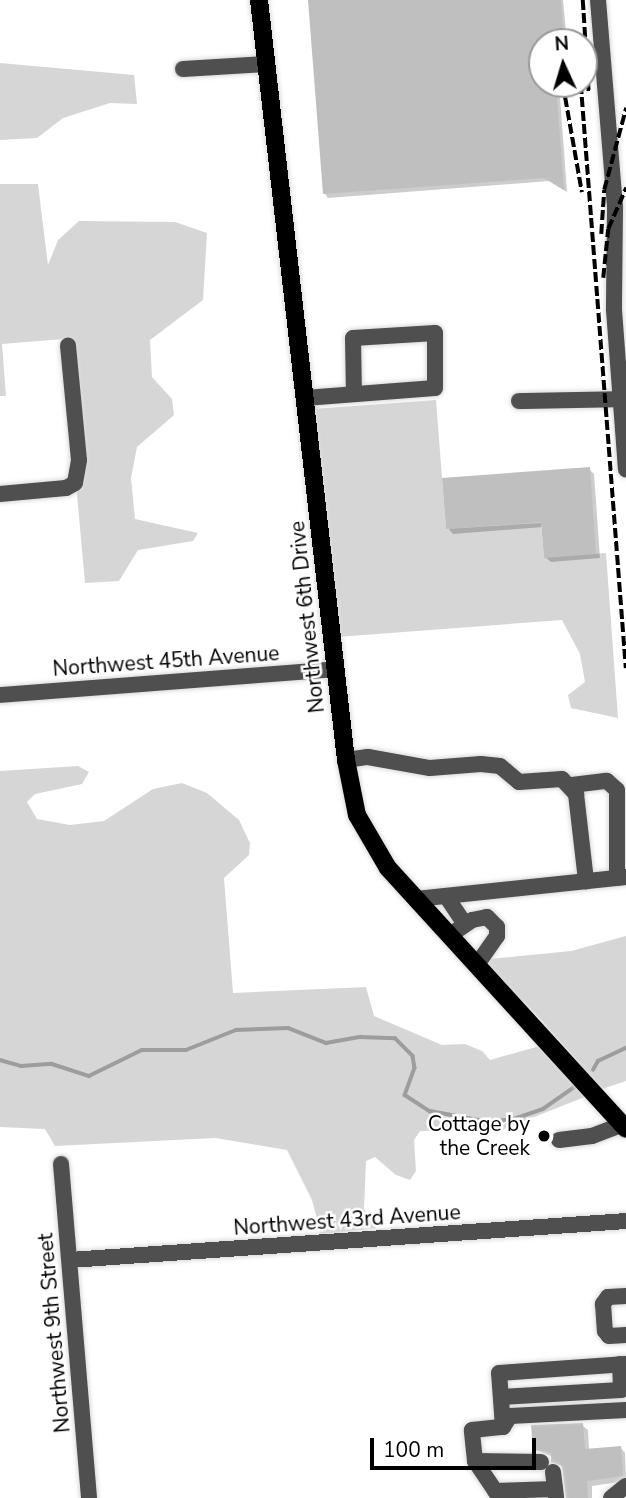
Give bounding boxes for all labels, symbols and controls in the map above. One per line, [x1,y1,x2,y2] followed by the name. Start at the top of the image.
[528,28,598,98] north arrow
[554,31,570,58] text: N
[284,520,330,714] street label: Northwest 6th Drive
[52,641,280,681] street label: Northwest 45th Avenue
[428,1111,530,1161] place label: Cottage by the Creek
[536,1128,552,1144] marker: Cottage by the Creek
[233,1199,461,1241] street label: Northwest 43rd Avenue
[33,1232,75,1434] street label: Northwest 9th Street
[374,1424,540,1468] scale bar
[383,1436,444,1464] text: 100 m

